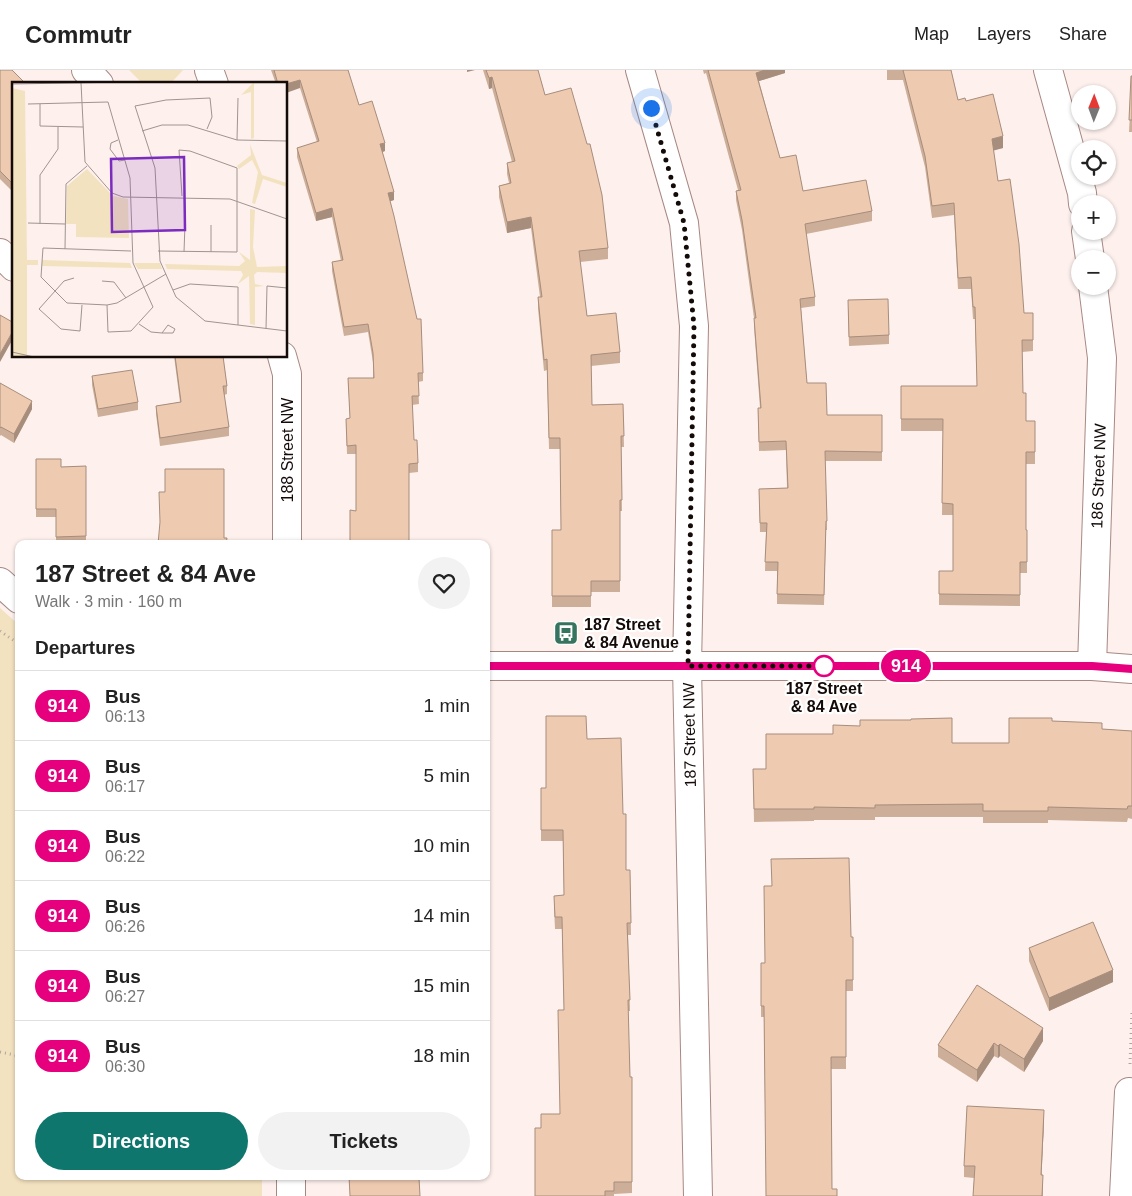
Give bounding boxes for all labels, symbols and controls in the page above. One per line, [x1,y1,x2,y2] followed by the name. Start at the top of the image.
[25,21,132,48] text: Commutr
[914,24,949,44] text: Map
[977,24,1031,44] text: Layers
[1059,24,1107,44] text: Share
[12,82,288,358] inset map
[1071,85,1116,130] north arrow
[1071,85,1116,295] map controls
[639,96,664,121] your location
[1071,140,1116,185] button: locate
[1071,195,1116,240] button: +
[1071,250,1116,295] button: −
[279,397,296,502] street label: 188 Street NW
[1088,422,1109,529] street label: 186 Street NW
[418,557,470,609] button: heart
[35,560,256,587] text: 187 Street & 84 Ave
[35,593,182,610] text: Walk · 3 min · 160 m
[584,616,679,651] place label: 187 Street & 84 Avenue
[553,620,579,646] bus stop icon: 187 Street & 84 Avenue
[35,637,135,658] text: Departures
[877,650,935,682] line badge: 914
[813,655,835,677] marker: 187 Street & 84 Ave
[891,656,921,676] text: 914
[786,680,863,715] place label: 187 Street & 84 Ave
[680,681,699,788] street label: 187 Street NW
[105,686,141,707] text: Bus
[424,695,470,716] text: 1 min
[47,696,78,716] text: 914
[105,708,145,725] text: 06:13
[105,756,141,777] text: Bus
[424,765,470,786] text: 5 min
[47,766,78,786] text: 914
[105,778,145,795] text: 06:17
[105,826,141,847] text: Bus
[413,835,470,856] text: 10 min
[47,836,78,856] text: 914
[105,848,145,865] text: 06:22
[105,896,141,917] text: Bus
[413,905,470,926] text: 14 min
[47,906,78,926] text: 914
[105,918,145,935] text: 06:26
[105,966,141,987] text: Bus
[413,975,470,996] text: 15 min
[47,976,78,996] text: 914
[105,988,145,1005] text: 06:27
[105,1036,141,1057] text: Bus
[413,1045,470,1066] text: 18 min
[47,1046,78,1066] text: 914
[105,1058,145,1075] text: 06:30
[35,1112,248,1170] button: Directions
[258,1112,470,1170] button: Tickets

